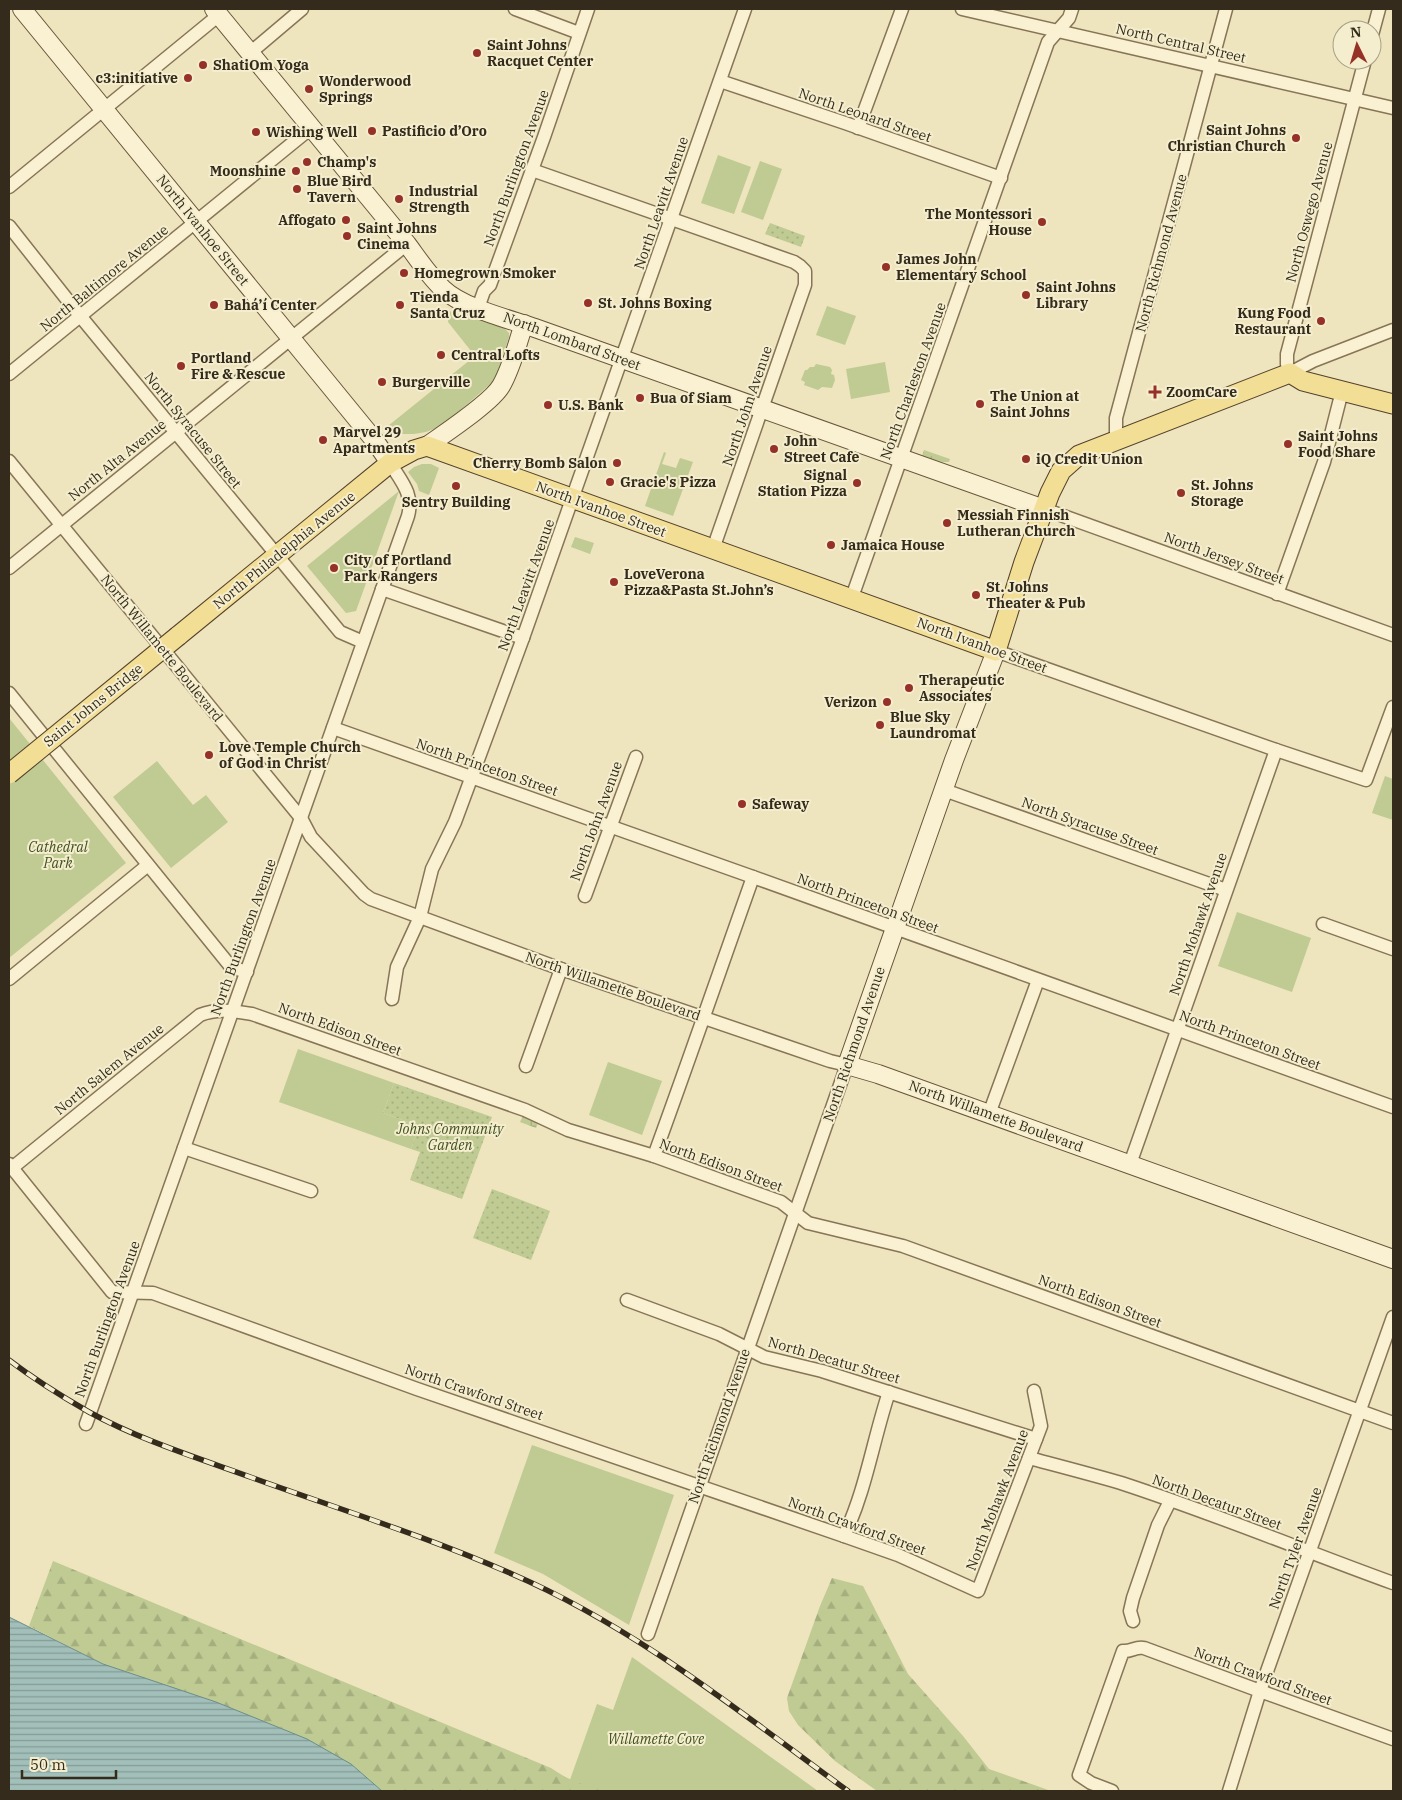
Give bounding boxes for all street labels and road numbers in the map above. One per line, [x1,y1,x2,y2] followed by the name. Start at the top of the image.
[1114,19,1248,67] street label: North Central Street
[796,84,934,146] street label: North Leonard Street
[479,87,553,249] street label: North Burlington Avenue
[630,134,692,272] street label: North Leavitt Avenue
[1282,140,1336,284] street label: North Oswego Avenue
[153,171,253,289] street label: North Ivanhoe Street
[1131,172,1191,334] street label: North Richmond Avenue
[36,221,172,335] street label: North Baltimore Avenue
[876,300,950,462] street label: North Charleston Avenue
[501,308,643,374] street label: North Lombard Street
[718,343,776,469] street label: North John Avenue
[141,368,245,492] street label: North Syracuse Street
[64,415,170,505] street label: North Alta Avenue
[533,477,669,541] street label: North Ivanhoe Street
[209,487,359,613] street label: North Philadelphia Avenue
[494,516,558,654] street label: North Leavitt Avenue
[1162,528,1286,588] street label: North Jersey Street
[97,571,227,726] street label: North Willamette Boulevard
[914,613,1050,677] street label: North Ivanhoe Street
[40,659,146,751] street label: Saint Johns Bridge
[414,734,560,800] street label: North Princeton Street
[566,759,626,883] street label: North John Avenue
[1019,793,1161,859] street label: North Syracuse Street
[1165,850,1231,998] street label: North Mohawk Avenue
[206,856,280,1018] street label: North Burlington Avenue
[795,869,941,937] street label: North Princeton Street
[523,947,704,1025] street label: North Willamette Boulevard
[819,964,889,1124] street label: North Richmond Avenue
[276,998,404,1060] street label: North Edison Street
[1177,1006,1323,1074] street label: North Princeton Street
[51,1019,167,1119] street label: North Salem Avenue
[906,1076,1086,1156] street label: North Willamette Boulevard
[657,1134,785,1196] street label: North Edison Street
[70,1238,144,1400] street label: North Burlington Avenue
[1036,1270,1164,1332] street label: North Edison Street
[766,1333,902,1387] street label: North Decatur Street
[684,1346,754,1506] street label: North Richmond Avenue
[402,1360,546,1424] street label: North Crawford Street
[962,1427,1032,1573] street label: North Mohawk Avenue
[1150,1470,1284,1534] street label: North Decatur Street
[1264,1484,1326,1612] street label: North Tyler Avenue
[786,1493,928,1559] street label: North Crawford Street
[1192,1643,1334,1709] street label: North Crawford Street

